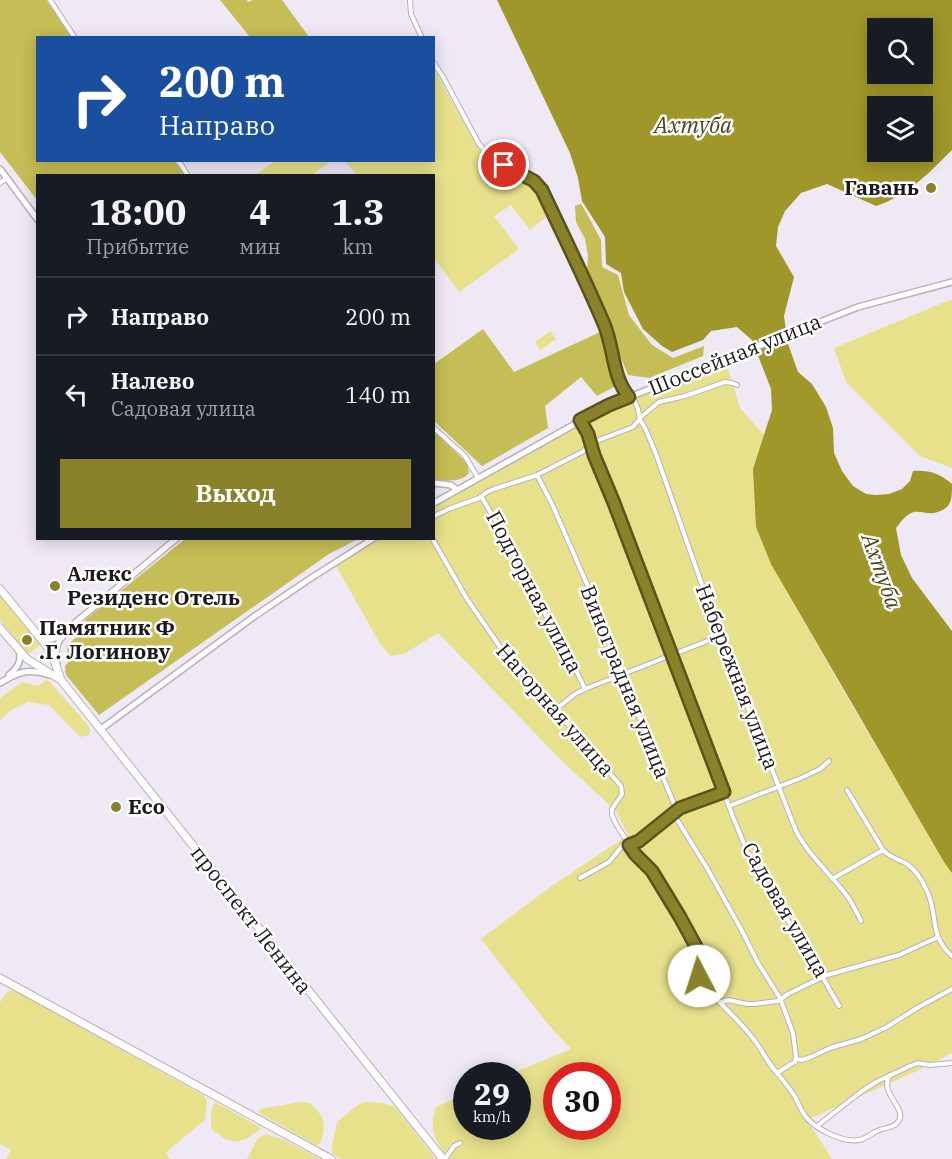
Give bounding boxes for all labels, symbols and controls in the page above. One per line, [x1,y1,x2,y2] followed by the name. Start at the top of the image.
[867,18,933,162] map controls
[867,18,933,84] button: search
[159,54,285,109] text: 200 m
[60,60,138,138] icon: right
[867,96,933,162] button: layers
[159,107,275,142] text: Направо
[652,110,732,139] water label: Ахтуба
[478,139,529,190] pin
[487,148,520,181] icon: arrive
[844,173,919,201] place label: Гавань
[924,181,938,195] marker: Гавань
[89,188,186,235] text: 18:00
[249,188,271,235] text: 4
[331,188,385,235] text: 1.3
[86,233,189,260] text: Прибытие
[239,233,281,260] text: мин
[343,233,373,260] text: km
[60,300,93,333] icon: right
[111,302,209,331] text: Направо
[345,302,411,331] text: 200 m
[644,307,825,402] street label: Шоссейная улица
[111,366,195,395] text: Налево
[60,378,93,411] icon: left
[345,380,411,409] text: 140 m
[111,395,256,422] text: Садовая улица
[60,459,411,528] button: Выход
[480,505,590,678] street label: Подгорная улица
[855,527,909,613] water label: Ахтуба
[67,559,240,611] place label: Алекс Резиденс Отель
[48,579,62,593] marker: Алекс Резиденс Отель
[690,580,786,773] street label: Набережная улица
[574,581,677,782] street label: Виноградная улица
[39,613,175,665] place label: Памятник Ф .Г. Логинову
[20,633,34,647] marker: Памятник Ф .Г. Логинову
[490,637,621,782] street label: Нагорная улица
[128,792,165,820] place label: Eco
[109,800,123,814] marker: Eco
[736,837,836,982] street label: Садовая улица
[185,839,319,1000] street label: проспект Ленина
[667,944,731,1008] position arrow
[543,1062,621,1140] speed limit sign: 30
[474,1074,510,1113] text: 29
[473,1107,511,1126] text: km/h

